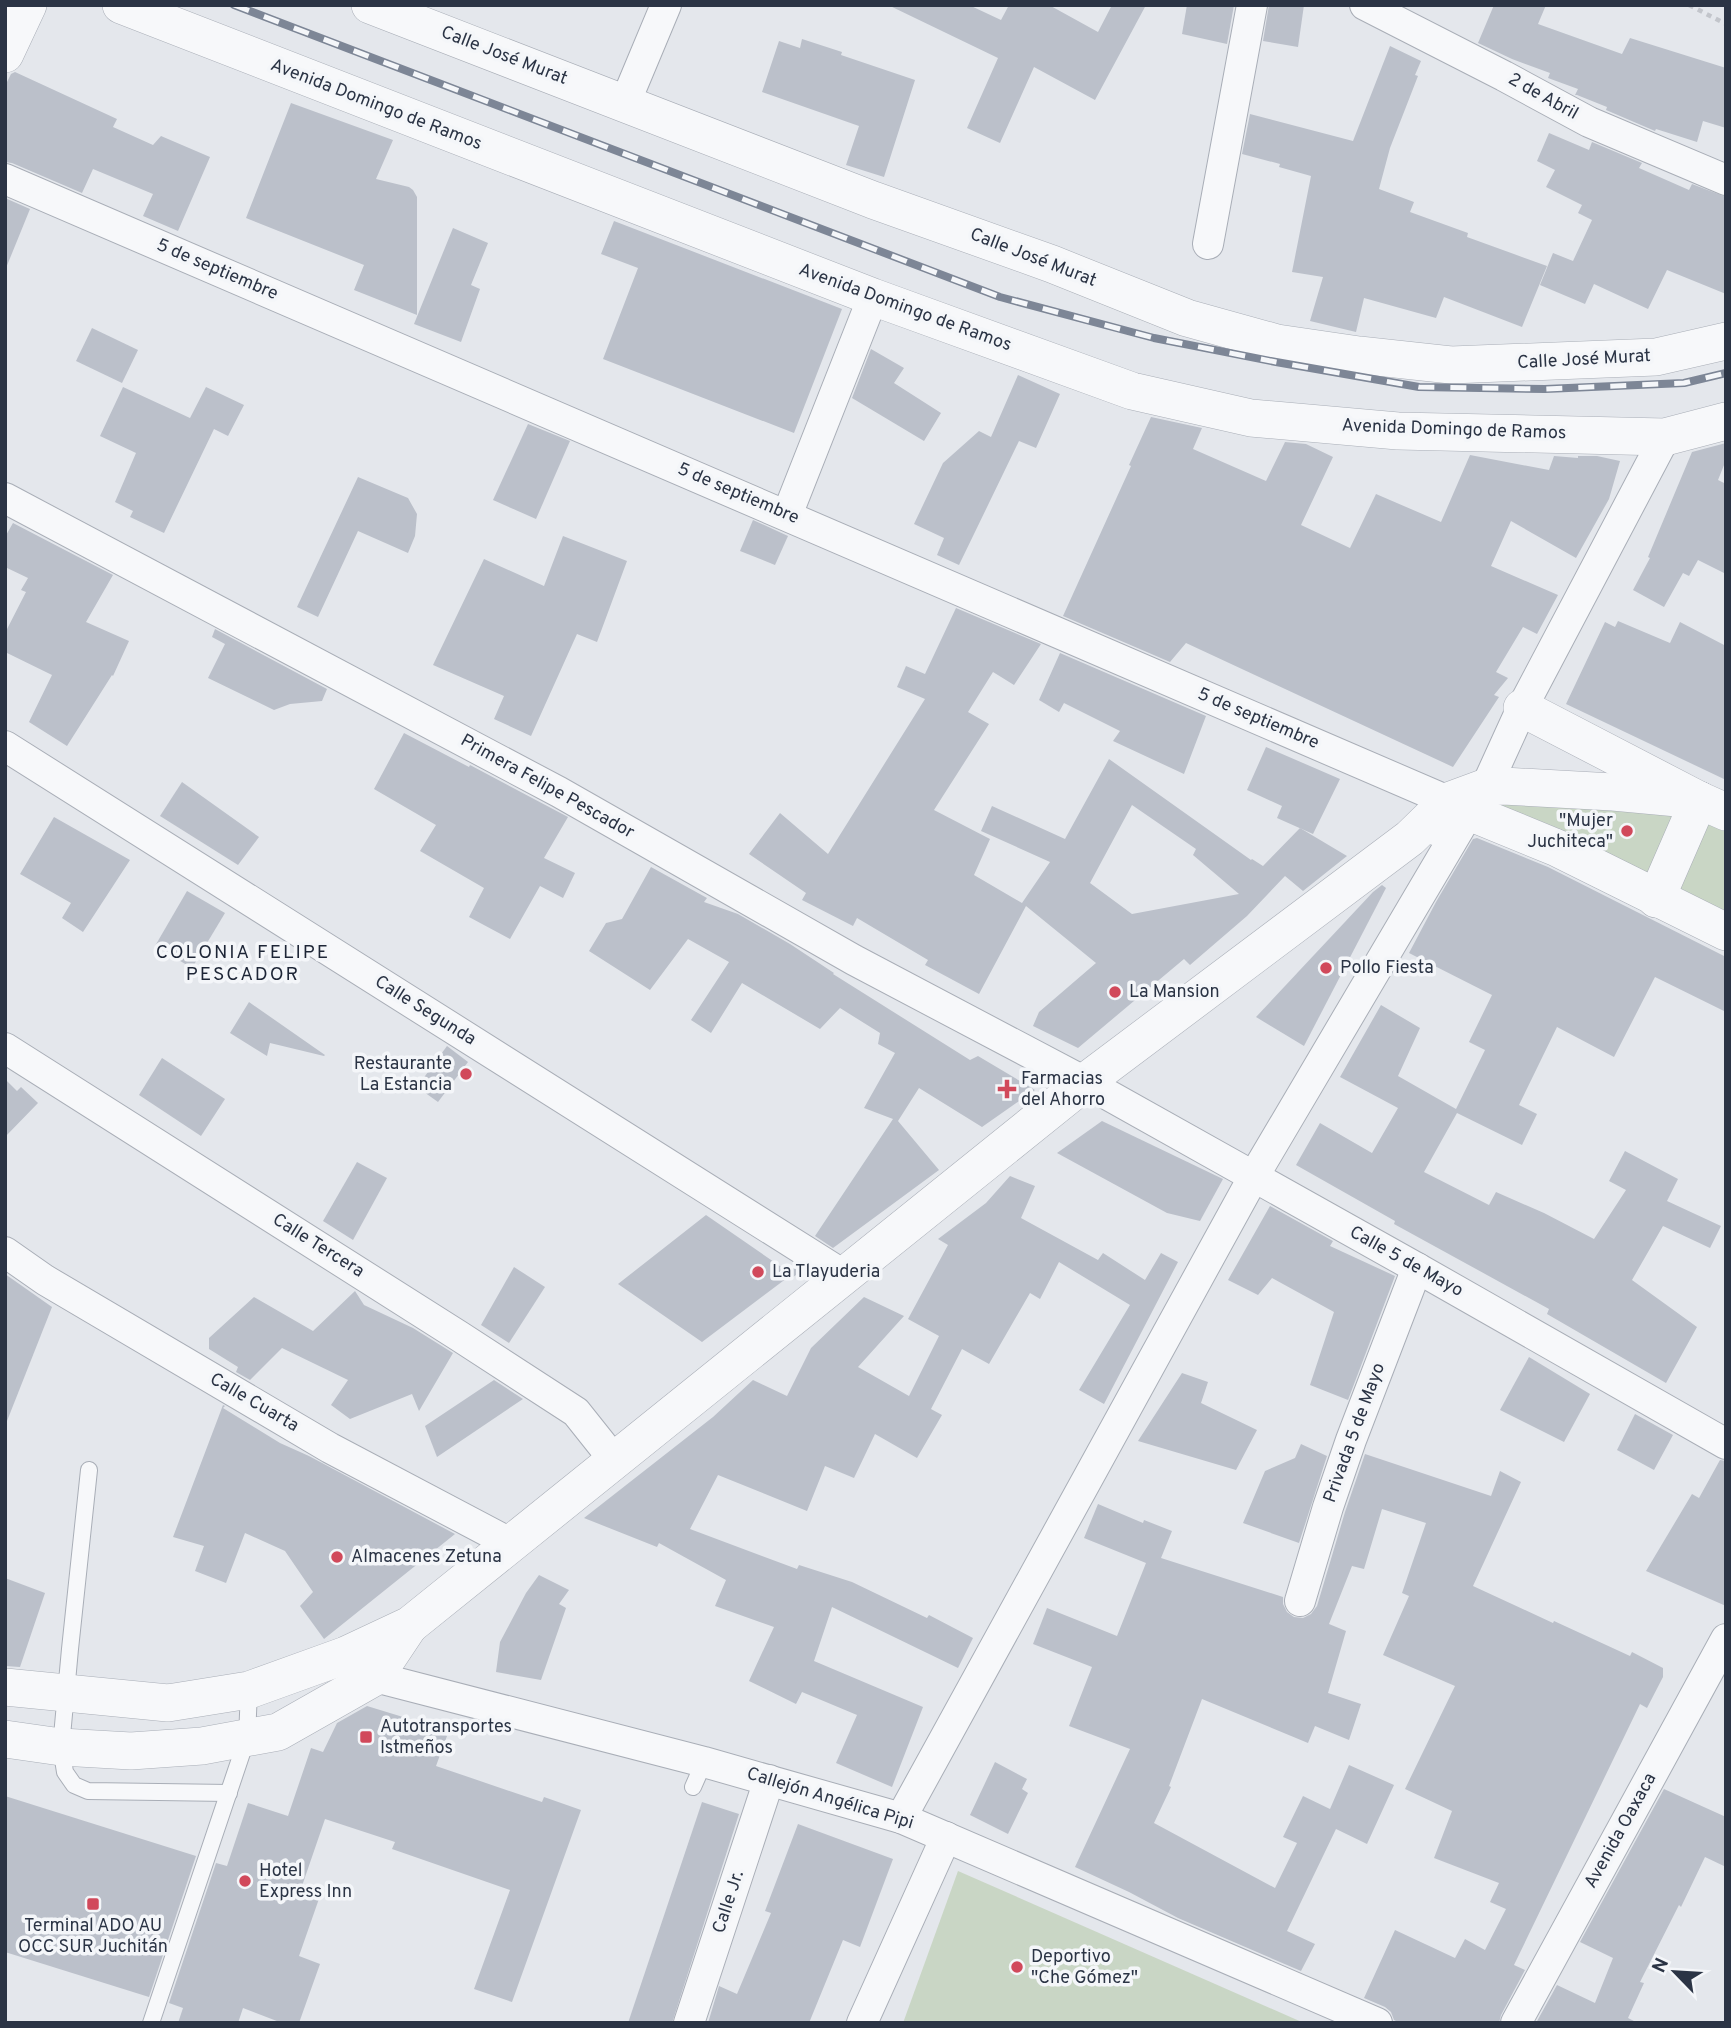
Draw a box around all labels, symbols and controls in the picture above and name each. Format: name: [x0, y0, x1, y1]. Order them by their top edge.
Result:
street label: Calle José Murat: [437, 21, 571, 91]
street label: Avenida Domingo de Ramos: [267, 54, 485, 156]
street label: 2 de Abril: [1504, 68, 1582, 126]
street label: Calle José Murat: [966, 223, 1100, 293]
street label: 5 de septiembre: [153, 234, 281, 306]
street label: Avenida Domingo de Ramos: [795, 259, 1015, 357]
street label: Calle José Murat: [1517, 345, 1651, 375]
street label: Avenida Domingo de Ramos: [1341, 415, 1567, 445]
street label: 5 de septiembre: [674, 458, 802, 530]
street label: 5 de septiembre: [1194, 683, 1322, 755]
street label: Primera Felipe Pescador: [456, 730, 638, 844]
place label: "Mujer Juchiteca": [1527, 810, 1613, 854]
marker: "Mujer Juchiteca": [1619, 823, 1635, 839]
district label: COLONIA FELIPE PESCADOR: [156, 941, 330, 987]
place label: Pollo Fiesta: [1340, 957, 1434, 980]
marker: Pollo Fiesta: [1318, 960, 1334, 976]
street label: Calle Segunda: [370, 971, 480, 1051]
place label: La Mansion: [1129, 981, 1220, 1004]
marker: La Mansion: [1107, 984, 1123, 1000]
place label: Restaurante La Estancia: [354, 1053, 452, 1097]
marker: Restaurante La Estancia: [458, 1066, 474, 1082]
place label: Farmacias del Ahorro: [1021, 1068, 1105, 1112]
marker: Farmacias del Ahorro: [999, 1081, 1015, 1097]
street label: Calle Tercera: [268, 1209, 368, 1283]
street label: Calle 5 de Mayo: [1345, 1221, 1467, 1303]
place label: La Tlayuderia: [772, 1261, 880, 1284]
marker: La Tlayuderia: [750, 1264, 766, 1280]
street label: Privada 5 de Mayo: [1319, 1360, 1391, 1506]
street label: Calle Cuarta: [205, 1368, 303, 1438]
place label: Almacenes Zetuna: [351, 1546, 502, 1569]
marker: Almacenes Zetuna: [329, 1549, 345, 1565]
place label: Autotransportes Istmeños: [380, 1716, 512, 1760]
marker: Autotransportes Istmeños: [358, 1729, 374, 1745]
street label: Callejón Angélica Pipi: [744, 1763, 916, 1835]
street label: Avenida Oaxaca: [1580, 1769, 1662, 1893]
place label: Hotel Express Inn: [259, 1860, 352, 1904]
street label: Calle Jr.: [708, 1868, 750, 1936]
marker: Hotel Express Inn: [237, 1873, 253, 1889]
marker: Terminal ADO AU OCC SUR Juchitán: [85, 1896, 101, 1912]
place label: Terminal ADO AU OCC SUR Juchitán: [18, 1915, 168, 1959]
north arrow: [1640, 1937, 1710, 2007]
place label: Deportivo "Che Gómez": [1031, 1946, 1138, 1990]
text: N: [1648, 1954, 1675, 1977]
marker: Deportivo "Che Gómez": [1009, 1959, 1025, 1975]

